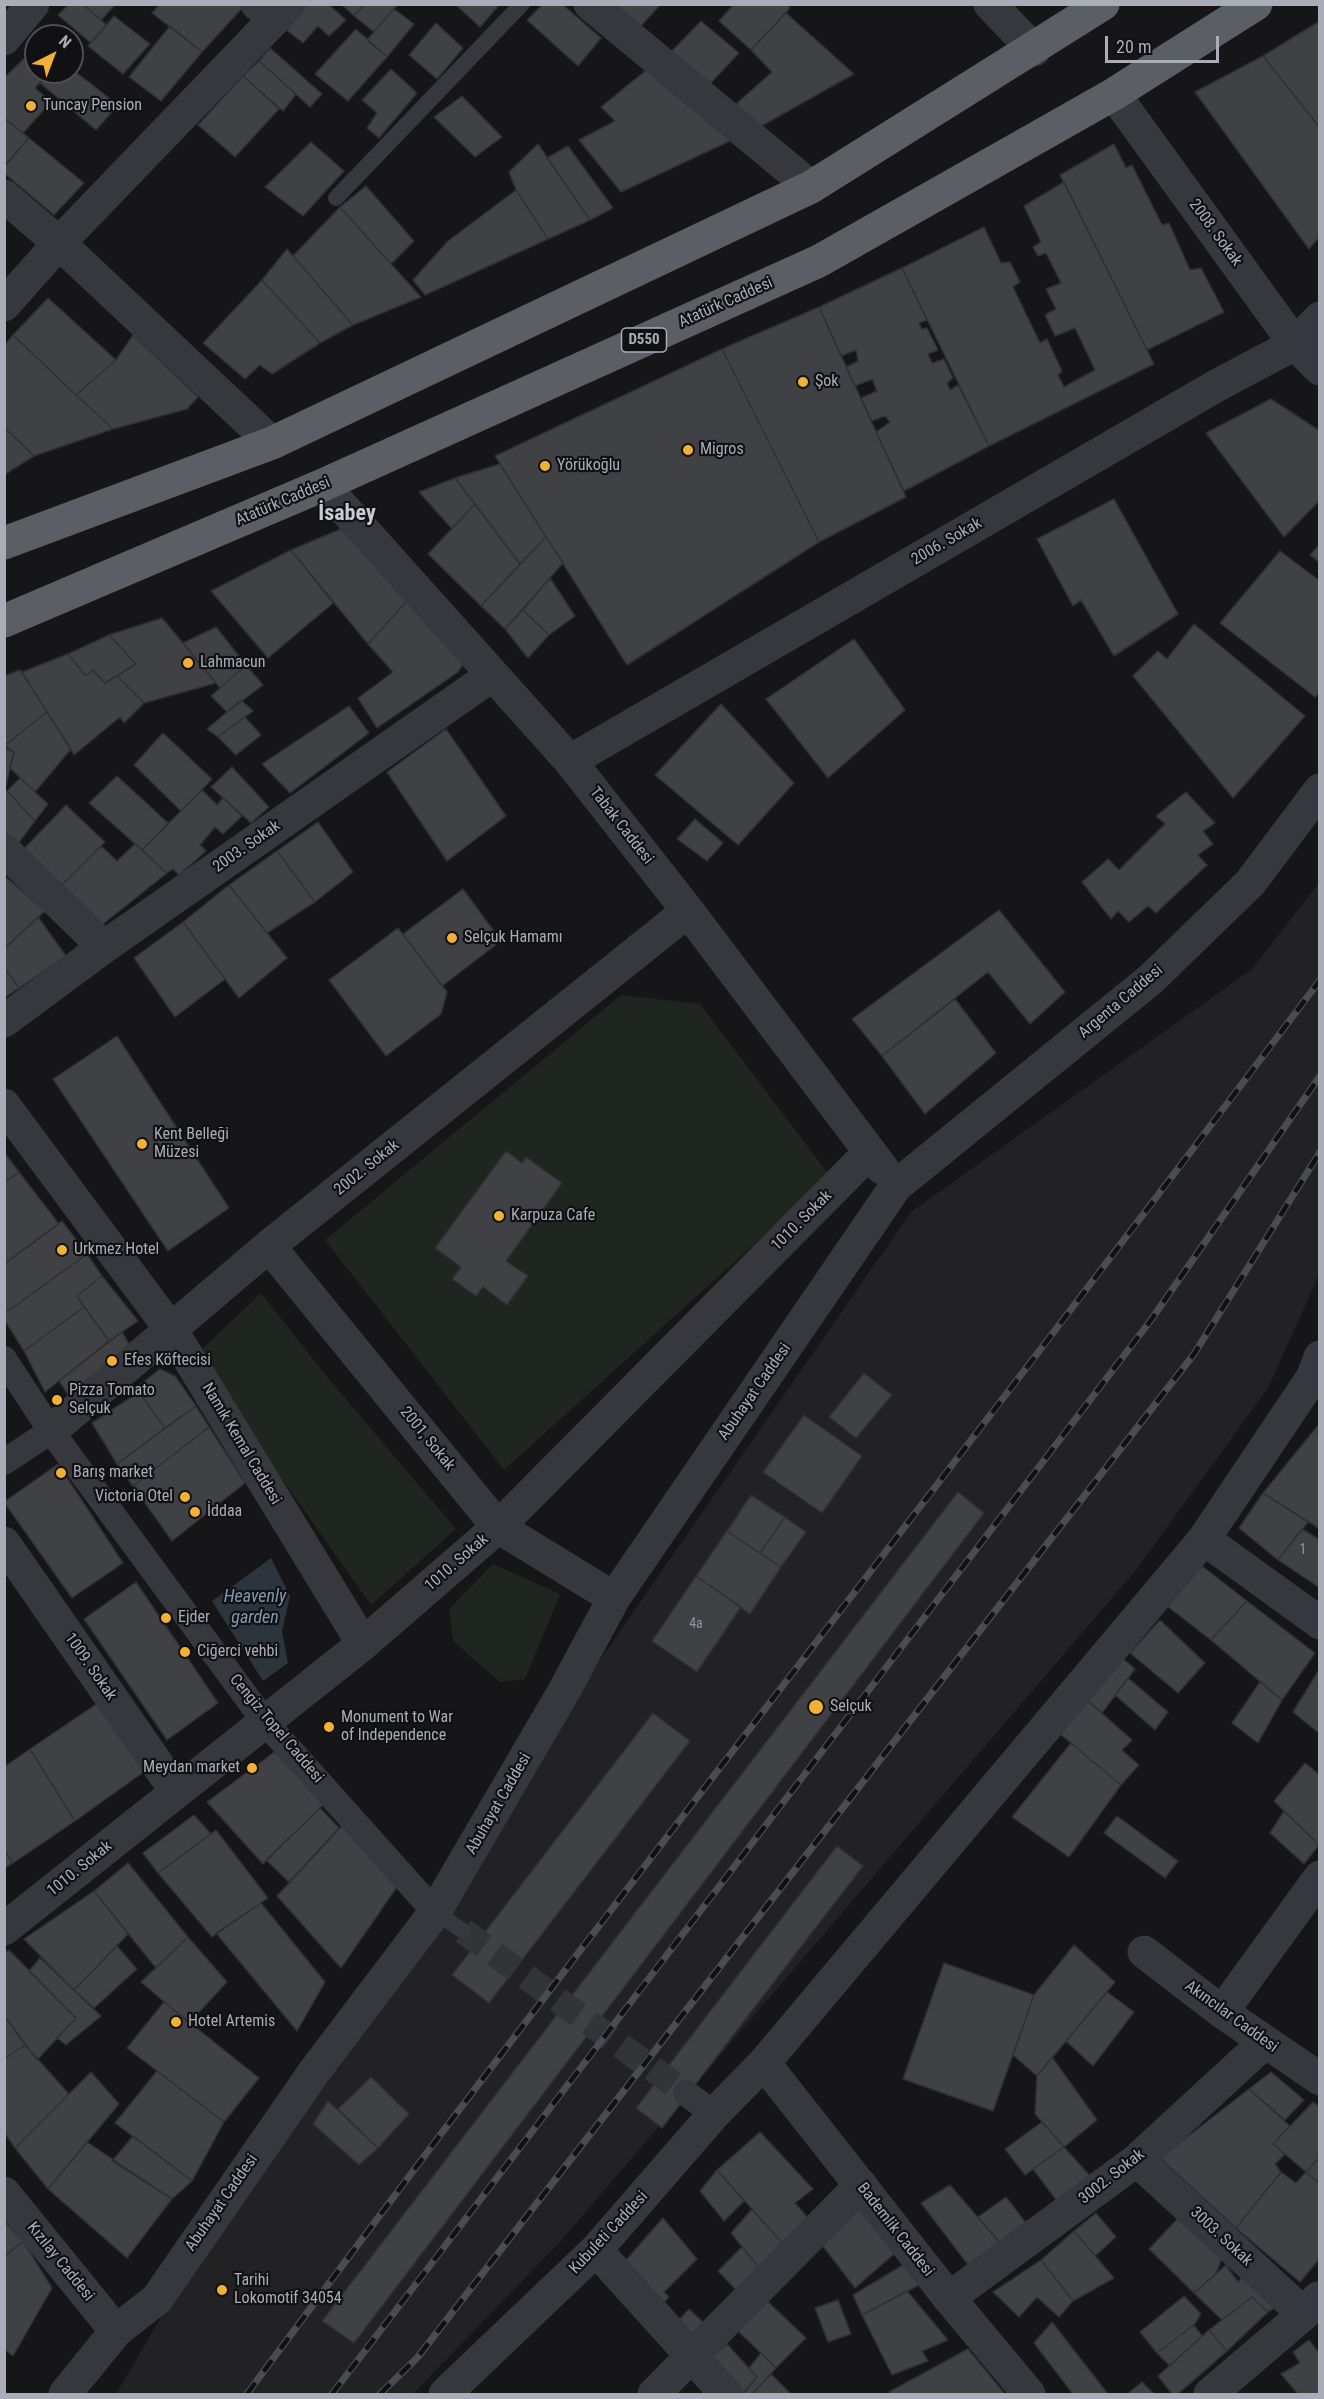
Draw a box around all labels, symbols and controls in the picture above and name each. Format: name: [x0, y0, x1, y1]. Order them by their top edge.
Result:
north arrow: [24, 24, 84, 84]
scale bar: [1108, 24, 1222, 62]
text: N: [55, 31, 75, 52]
text: 20 m: [1116, 36, 1151, 57]
place label: Tuncay Pension: [43, 96, 142, 116]
marker: Tuncay Pension: [24, 99, 38, 113]
street label: 2008. Sokak: [1184, 196, 1246, 270]
street label: Atatürk Caddesi: [676, 274, 776, 332]
road number: D550: [622, 328, 666, 352]
place label: Şok: [815, 372, 839, 392]
marker: Şok: [796, 375, 810, 389]
place label: Migros: [700, 440, 744, 460]
marker: Migros: [681, 443, 695, 457]
place label: Yörükoğlu: [557, 456, 620, 476]
marker: Yörükoğlu: [538, 459, 552, 473]
street label: Atatürk Caddesi: [233, 473, 333, 531]
district label: İsabey: [318, 501, 376, 527]
street label: 2006. Sokak: [908, 514, 986, 570]
place label: Lahmacun: [200, 653, 266, 673]
marker: Lahmacun: [181, 656, 195, 670]
street label: Tabak Caddesi: [585, 784, 657, 868]
street label: 2003. Sokak: [210, 817, 284, 877]
place label: Selçuk Hamamı: [464, 928, 563, 948]
marker: Selçuk Hamamı: [445, 931, 459, 945]
street label: Argenta Caddesi: [1075, 961, 1167, 1043]
place label: Kent Belleği Müzesi: [154, 1125, 229, 1163]
street label: 2002. Sokak: [331, 1136, 403, 1200]
marker: Kent Belleği Müzesi: [135, 1137, 149, 1151]
street label: 1010. Sokak: [768, 1187, 836, 1255]
place label: Karpuza Cafe: [511, 1206, 595, 1226]
marker: Karpuza Cafe: [492, 1209, 506, 1223]
place label: Urkmez Hotel: [74, 1240, 159, 1260]
marker: Urkmez Hotel: [55, 1243, 69, 1257]
street label: Abuhayat Caddesi: [714, 1340, 796, 1444]
place label: Efes Köftecisi: [124, 1351, 211, 1371]
marker: Efes Köftecisi: [105, 1354, 119, 1368]
street label: Namık Kemal Caddesi: [197, 1380, 285, 1508]
place label: Pizza Tomato Selçuk: [69, 1381, 155, 1419]
marker: Pizza Tomato Selçuk: [50, 1393, 64, 1407]
street label: 2001, Sokak: [395, 1403, 459, 1475]
place label: Barış market: [73, 1463, 153, 1483]
marker: Barış market: [54, 1466, 68, 1480]
place label: Victoria Otel: [95, 1487, 173, 1507]
marker: Victoria Otel: [178, 1490, 192, 1504]
place label: İddaa: [207, 1502, 242, 1522]
marker: İddaa: [188, 1505, 202, 1519]
street label: 1010. Sokak: [421, 1530, 493, 1596]
house number: 1: [1300, 1542, 1306, 1558]
water label: Heavenly garden: [224, 1586, 286, 1628]
place label: Ejder: [178, 1608, 210, 1628]
marker: Ejder: [159, 1611, 173, 1625]
house number: 4a: [689, 1616, 703, 1632]
street label: 1009. Sokak: [60, 1630, 120, 1704]
place label: Ciğerci vehbi: [197, 1642, 278, 1662]
marker: Ciğerci vehbi: [178, 1645, 192, 1659]
street label: Cengiz Topel Caddesi: [225, 1671, 327, 1787]
place label: Selçuk: [830, 1697, 872, 1717]
marker: Selçuk: [807, 1698, 825, 1716]
place label: Monument to War of Independence: [341, 1708, 453, 1746]
marker: Monument to War of Independence: [322, 1720, 336, 1734]
street label: Abuhayat Caddesi: [462, 1750, 536, 1858]
place label: Meydan market: [143, 1758, 240, 1778]
marker: Meydan market: [245, 1761, 259, 1775]
street label: 1010. Sokak: [44, 1837, 116, 1901]
street label: Akıncılar Caddesi: [1181, 1977, 1281, 2057]
place label: Hotel Artemis: [188, 2012, 275, 2032]
marker: Hotel Artemis: [169, 2015, 183, 2029]
street label: 3002. Sokak: [1075, 2145, 1149, 2209]
street label: Abuhayat Caddesi: [181, 2151, 263, 2255]
street label: Bademlik Caddesi: [853, 2179, 937, 2281]
street label: Kubuleti Caddesi: [566, 2188, 652, 2278]
street label: 3003. Sokak: [1186, 2203, 1256, 2271]
street label: Kızılay Caddesi: [22, 2219, 98, 2305]
place label: Tarihi Lokomotif 34054: [234, 2271, 342, 2309]
marker: Tarihi Lokomotif 34054: [215, 2283, 229, 2297]

